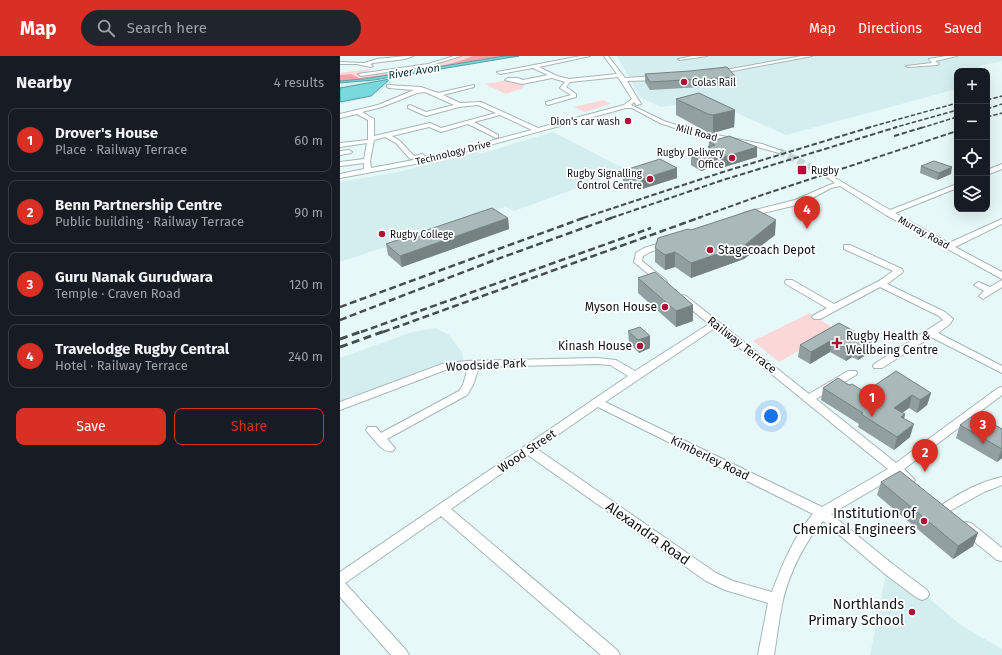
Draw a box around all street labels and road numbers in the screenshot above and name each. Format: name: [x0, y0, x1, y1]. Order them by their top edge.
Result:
street label: Mill Road: [675, 122, 719, 144]
street label: Technology Drive: [414, 138, 492, 168]
street label: Murray Road: [896, 214, 951, 252]
street label: Railway Terrace: [705, 314, 779, 376]
street label: Woodside Park: [445, 356, 527, 374]
street label: Wood Street: [495, 426, 559, 475]
street label: Kimberley Road: [668, 433, 752, 483]
street label: Alexandra Road: [602, 498, 693, 569]

